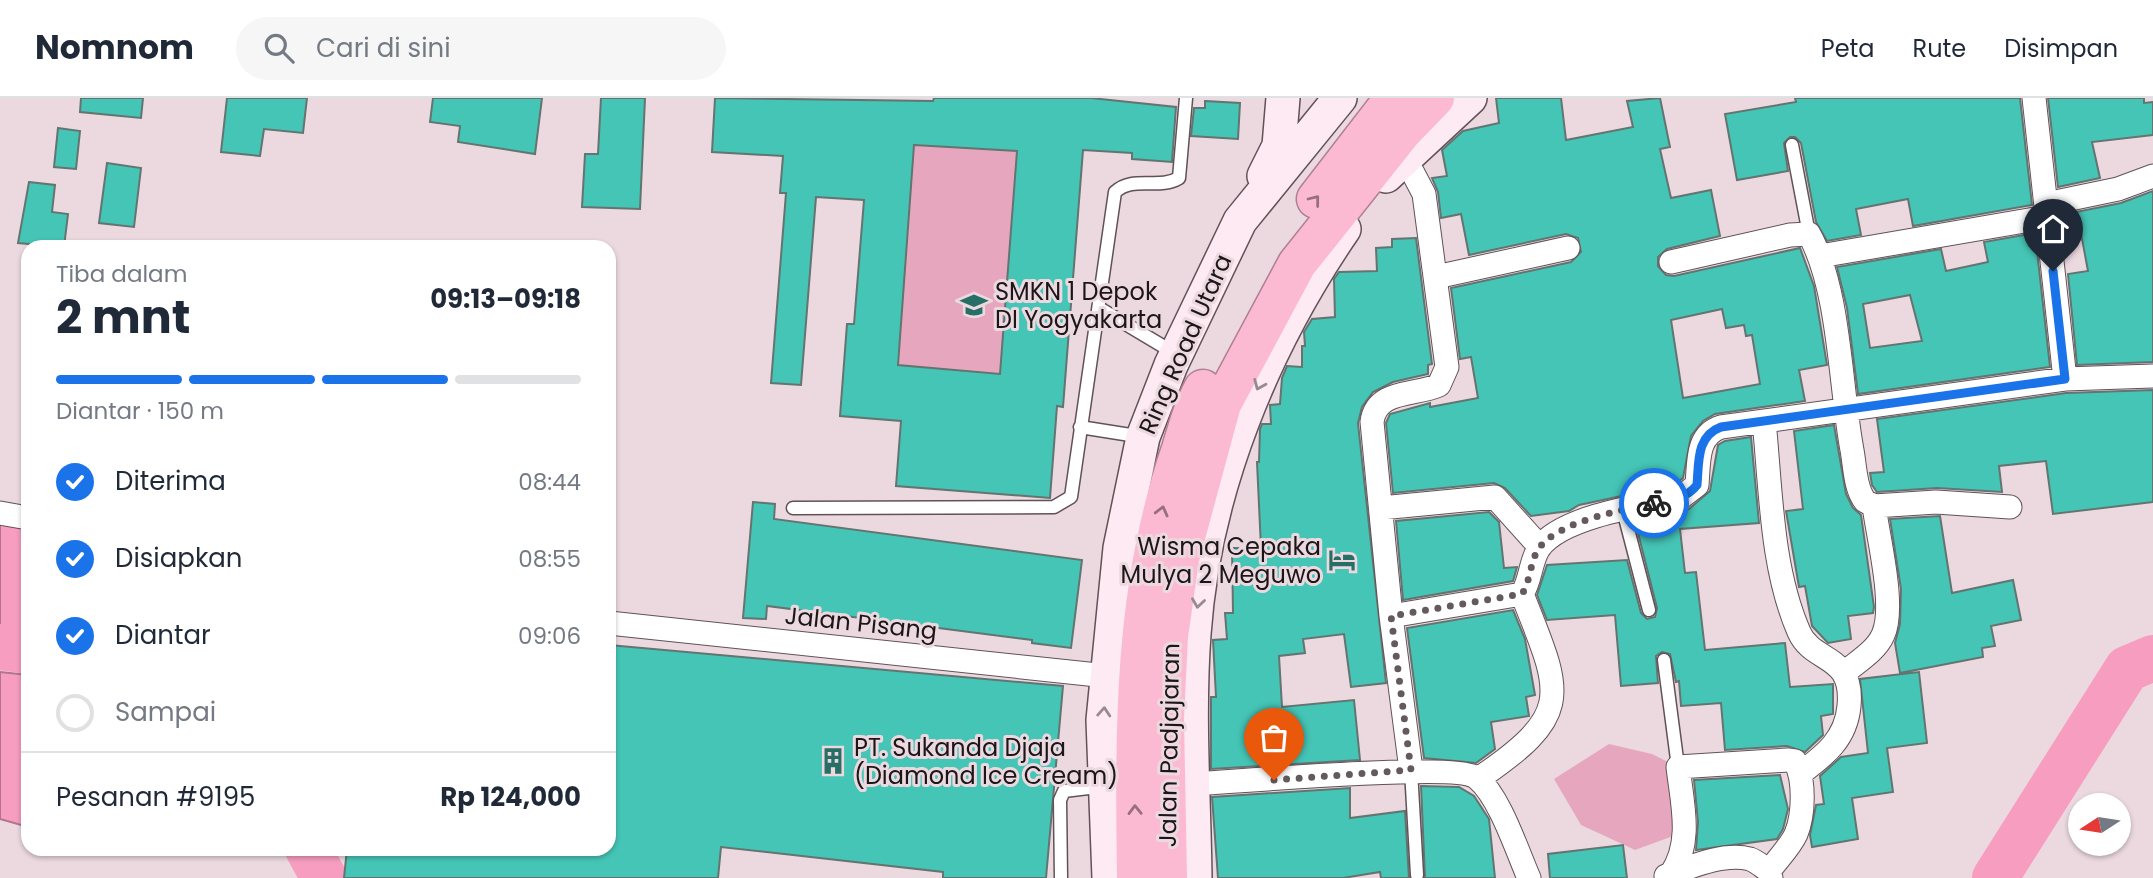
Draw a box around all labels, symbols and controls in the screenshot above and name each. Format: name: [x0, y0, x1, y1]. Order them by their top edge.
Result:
search box: [236, 17, 726, 80]
text: Nomnom: [35, 24, 194, 71]
icon: search: [260, 29, 298, 67]
text: Cari di sini: [316, 30, 451, 66]
text: Peta: [1821, 32, 1875, 65]
text: Rute: [1913, 32, 1966, 65]
text: Disimpan: [2004, 32, 2118, 65]
one-way arrow: [1307, 195, 1320, 207]
pin: [2023, 199, 2083, 271]
icon: home: [2034, 210, 2072, 248]
street label: Ring Road Utara: [1131, 249, 1239, 439]
text: Tiba dalam: [56, 258, 187, 290]
place label: SMKN 1 Depok DI Yogyakarta: [995, 275, 1162, 336]
text: 09:13–09:18: [430, 281, 581, 317]
text: 2 mnt: [56, 285, 190, 349]
school or university icon: SMKN 1 Depok DI Yogyakarta: [959, 290, 989, 320]
one-way arrow: [1253, 378, 1267, 390]
text: Diantar · 150 m: [56, 395, 224, 427]
icon: check: [56, 463, 94, 501]
text: Diterima: [115, 463, 226, 499]
text: 08:44: [518, 466, 581, 498]
courier: [1619, 468, 1689, 538]
icon: bike: [1635, 484, 1673, 522]
one-way arrow: [1154, 505, 1168, 517]
place label: Wisma Cepaka Mulya 2 Meguwo: [1121, 530, 1321, 591]
icon: check: [56, 540, 94, 578]
text: Disiapkan: [115, 540, 243, 576]
text: 08:55: [518, 543, 581, 575]
hotel icon: Wisma Cepaka Mulya 2 Meguwo: [1327, 545, 1357, 575]
one-way arrow: [1191, 598, 1206, 609]
street label: Jalan Pisang: [783, 599, 939, 647]
icon: check: [56, 617, 94, 655]
text: Diantar: [115, 617, 211, 653]
text: 09:06: [518, 620, 581, 652]
street label: Jalan Padjajaran: [1151, 643, 1187, 847]
text: Sampai: [115, 694, 216, 730]
one-way arrow: [1096, 706, 1111, 717]
pin: [1244, 708, 1304, 780]
icon: bag: [1255, 719, 1293, 757]
place label: PT. Sukanda Djaja (Diamond Ice Cream): [854, 731, 1118, 792]
building icon: PT. Sukanda Djaja (Diamond Ice Cream): [818, 746, 848, 776]
text: Pesanan #9195: [56, 779, 255, 815]
text: Rp 124,000: [440, 779, 581, 815]
north arrow: [2068, 793, 2132, 856]
map controls: [2068, 793, 2131, 856]
one-way arrow: [1127, 804, 1143, 815]

